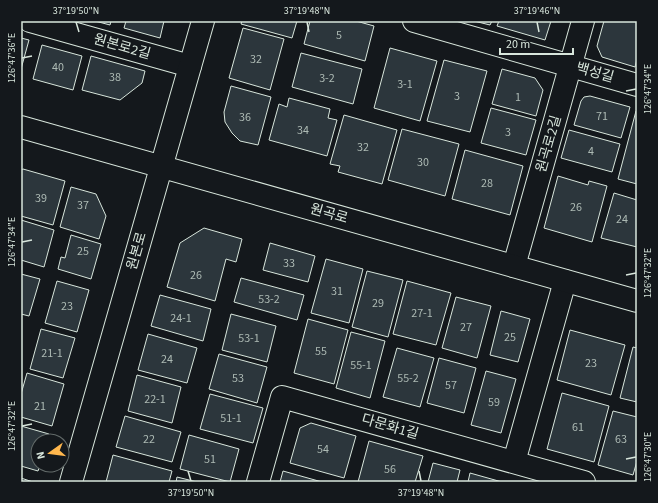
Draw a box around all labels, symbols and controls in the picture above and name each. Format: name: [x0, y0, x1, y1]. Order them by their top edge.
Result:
text: 37°19'50"N: [53, 4, 99, 18]
text: 37°19'48"N: [284, 4, 330, 18]
text: 37°19'46"N: [514, 4, 560, 18]
house number: 5: [336, 27, 342, 44]
street label: 원본로2길: [91, 29, 153, 65]
scale bar: [500, 30, 573, 56]
text: 126°47'36"E: [5, 33, 19, 83]
text: 20 m: [506, 36, 530, 53]
house number: 32: [250, 51, 262, 68]
street label: 백성길: [574, 58, 616, 88]
house number: 40: [52, 59, 64, 76]
text: 126°47'34"E: [641, 64, 655, 114]
house number: 38: [109, 69, 121, 86]
house number: 3-2: [319, 70, 335, 87]
house number: 3-1: [397, 76, 413, 93]
house number: 3: [454, 88, 460, 105]
house number: 1: [515, 89, 521, 106]
house number: 71: [596, 108, 608, 125]
house number: 36: [239, 109, 251, 126]
street label: 원곡로2길: [531, 113, 567, 175]
house number: 34: [297, 122, 309, 139]
house number: 3: [505, 124, 511, 141]
house number: 32: [357, 139, 369, 156]
house number: 4: [588, 143, 594, 160]
house number: 30: [417, 154, 429, 171]
house number: 28: [481, 175, 493, 192]
house number: 39: [35, 190, 47, 207]
house number: 37: [77, 197, 89, 214]
street label: 원곡로: [308, 199, 350, 229]
house number: 26: [570, 199, 582, 216]
house number: 24: [616, 211, 628, 228]
text: 126°47'34"E: [5, 217, 19, 267]
street label: 원본로: [122, 230, 152, 272]
house number: 25: [77, 243, 89, 260]
text: 126°47'32"E: [641, 248, 655, 298]
house number: 33: [283, 255, 295, 272]
house number: 26: [190, 267, 202, 284]
house number: 31: [331, 283, 343, 300]
house number: 53-2: [258, 291, 280, 308]
house number: 29: [372, 295, 384, 312]
house number: 23: [61, 298, 73, 315]
house number: 27-1: [411, 305, 433, 322]
house number: 24-1: [170, 310, 192, 327]
house number: 27: [460, 319, 472, 336]
house number: 25: [504, 329, 516, 346]
house number: 53-1: [238, 330, 260, 347]
house number: 55: [315, 343, 327, 360]
house number: 21-1: [41, 345, 63, 362]
house number: 24: [161, 351, 173, 368]
house number: 23: [585, 355, 597, 372]
house number: 55-1: [350, 357, 372, 374]
house number: 53: [232, 370, 244, 387]
house number: 55-2: [397, 370, 419, 387]
house number: 57: [445, 377, 457, 394]
house number: 22-1: [144, 391, 166, 408]
house number: 59: [488, 394, 500, 411]
house number: 21: [34, 398, 46, 415]
text: 126°47'32"E: [5, 401, 19, 451]
street label: 다문화1길: [359, 409, 421, 445]
house number: 51-1: [220, 410, 242, 427]
house number: 61: [572, 419, 584, 436]
house number: 22: [143, 431, 155, 448]
house number: 63: [615, 431, 627, 448]
text: 126°47'30"E: [641, 432, 655, 482]
north arrow: [30, 433, 70, 473]
house number: 54: [317, 441, 329, 458]
text: N: [33, 450, 49, 461]
house number: 51: [204, 451, 216, 468]
house number: 56: [384, 461, 396, 478]
text: 37°19'50"N: [168, 486, 214, 500]
text: 37°19'48"N: [398, 486, 444, 500]

